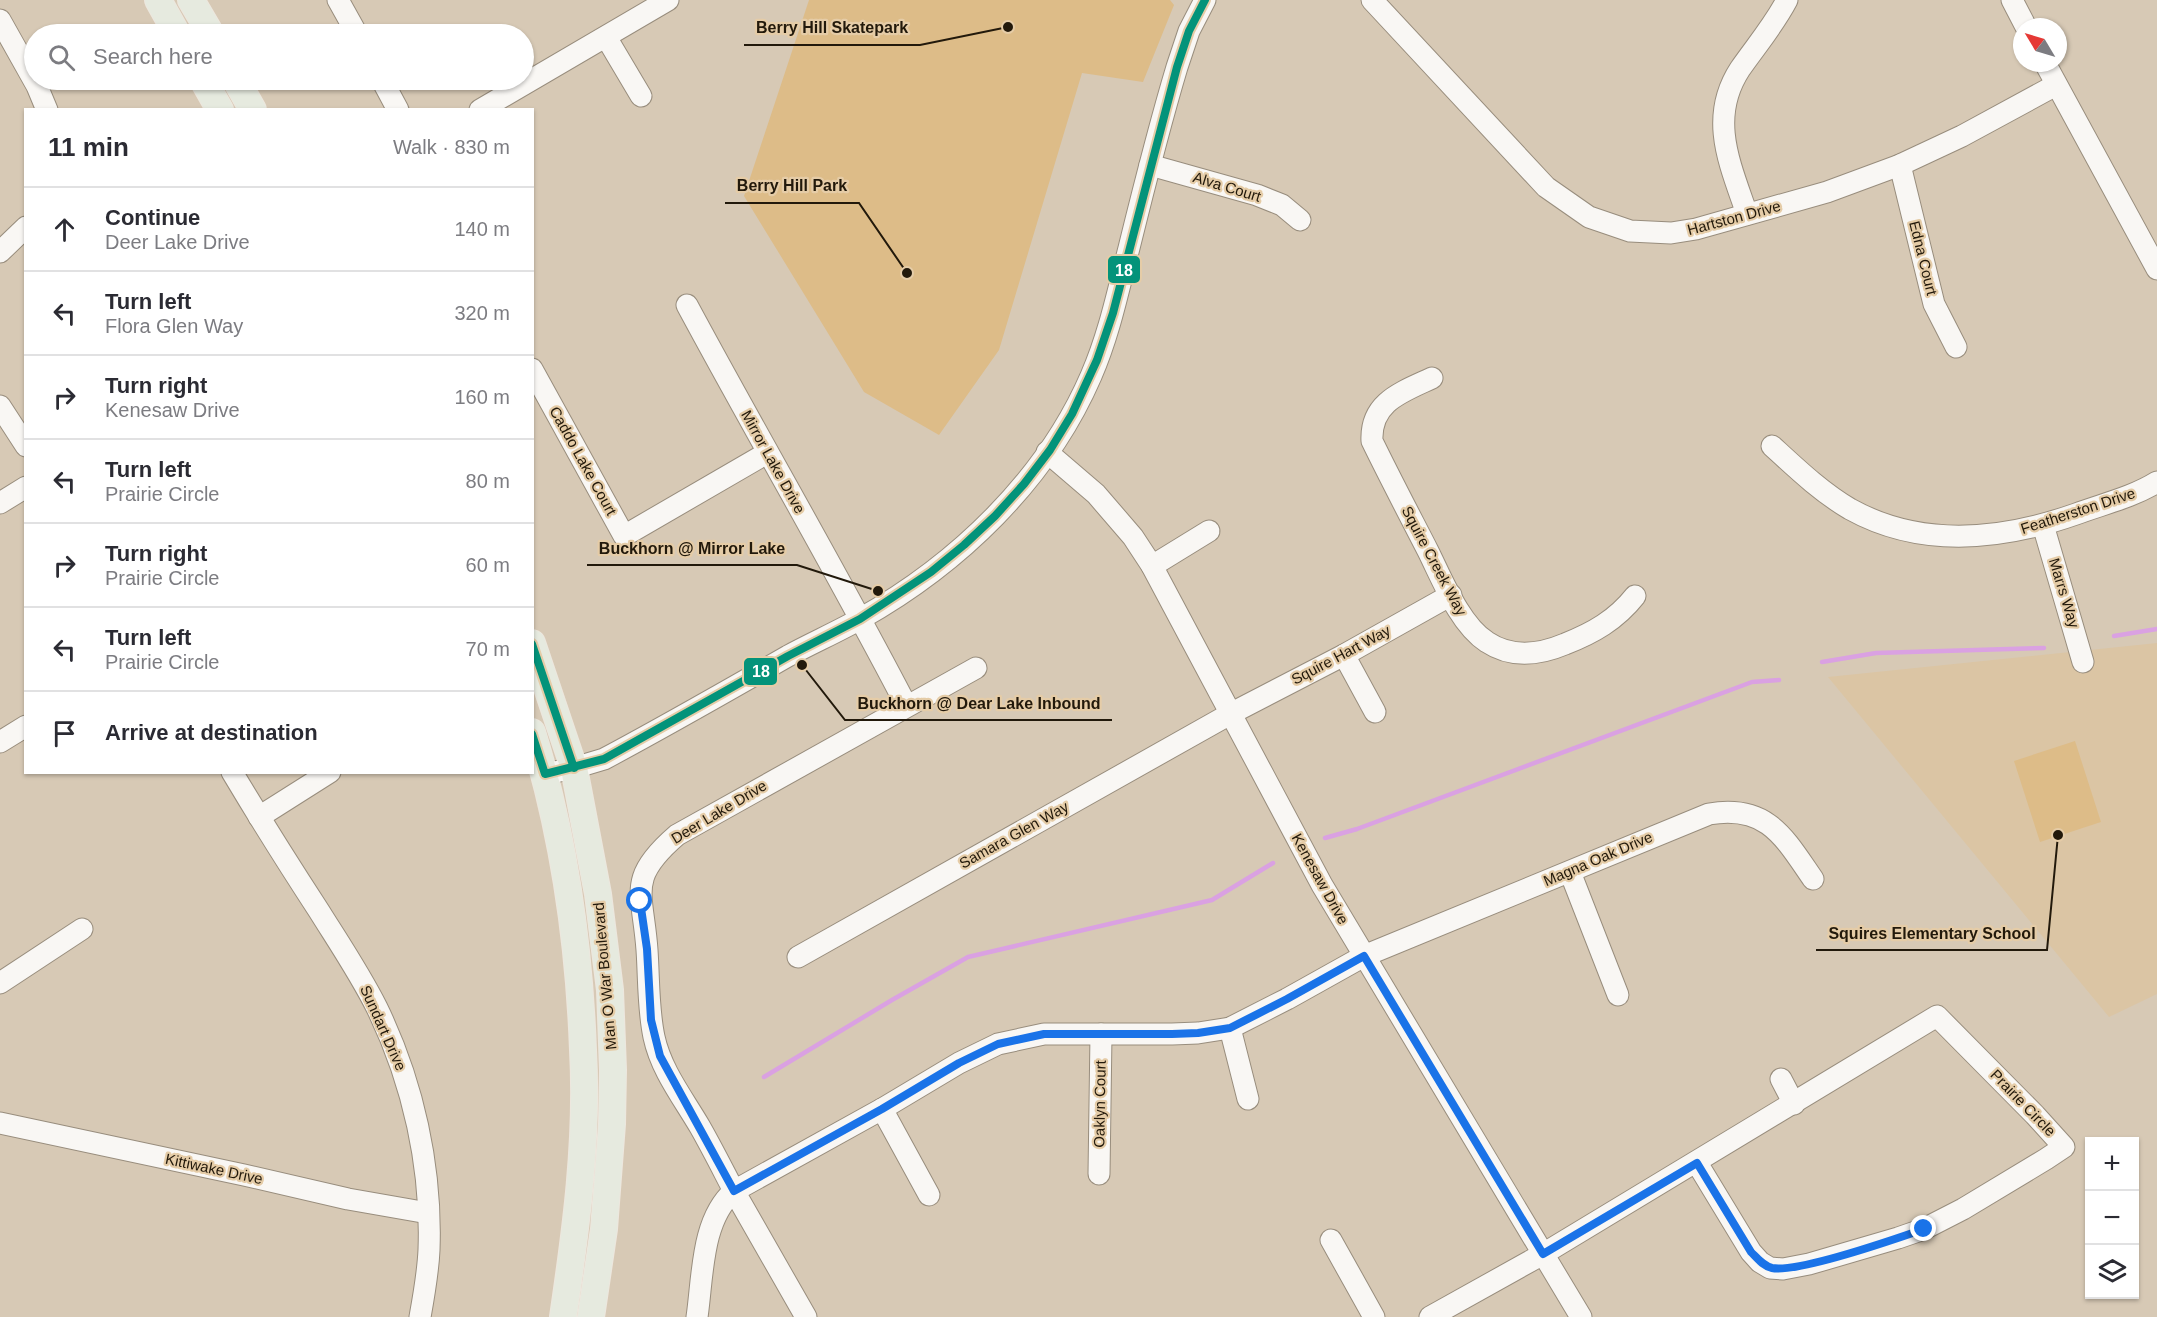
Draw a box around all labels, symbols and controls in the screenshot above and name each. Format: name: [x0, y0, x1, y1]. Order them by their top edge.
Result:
callout: Berry Hill Skatepark: [744, 11, 920, 45]
north arrow: [2013, 18, 2067, 72]
text: Berry Hill Skatepark: [756, 19, 908, 36]
search box: [24, 24, 534, 90]
icon: search: [45, 41, 78, 74]
text: Search here: [93, 44, 213, 69]
text: 11 min: [48, 132, 129, 162]
text: Walk · 830 m: [393, 136, 510, 158]
street label: Alva Court: [1191, 168, 1264, 205]
callout: Berry Hill Park: [725, 169, 859, 203]
text: Berry Hill Park: [737, 177, 847, 194]
street label: Hartston Drive: [1685, 197, 1782, 238]
text: Continue: [105, 205, 200, 230]
icon: ahead: [48, 213, 81, 246]
text: 140 m: [454, 218, 510, 240]
street label: Edna Court: [1906, 219, 1941, 298]
text: Deer Lake Drive: [105, 231, 250, 253]
line badge: 18: [1107, 255, 1141, 284]
text: 18: [1115, 262, 1133, 279]
text: Turn left: [105, 289, 191, 314]
icon: left: [48, 297, 81, 330]
text: 320 m: [454, 302, 510, 324]
text: Flora Glen Way: [105, 315, 243, 337]
text: Turn right: [105, 373, 207, 398]
icon: right: [48, 381, 81, 414]
text: 160 m: [454, 386, 510, 408]
text: Kenesaw Drive: [105, 399, 240, 421]
street label: Caddo Lake Court: [546, 403, 621, 519]
street label: Mirror Lake Drive: [738, 407, 809, 516]
text: Turn left: [105, 457, 191, 482]
icon: left: [48, 465, 81, 498]
text: 80 m: [466, 470, 510, 492]
text: Prairie Circle: [105, 483, 219, 505]
street label: Featherston Drive: [2019, 484, 2137, 537]
street label: Squire Creek Way: [1398, 503, 1471, 619]
callout: Buckhorn @ Mirror Lake: [587, 531, 797, 565]
text: Buckhorn @ Mirror Lake: [599, 540, 785, 557]
text: Turn right: [105, 541, 207, 566]
icon: right: [48, 549, 81, 582]
text: 60 m: [466, 554, 510, 576]
street label: Marrs Way: [2046, 556, 2083, 630]
text: Prairie Circle: [105, 567, 219, 589]
street label: Squire Hart Way: [1288, 621, 1394, 688]
text: Turn left: [105, 625, 191, 650]
icon: left: [48, 633, 81, 666]
text: 70 m: [466, 638, 510, 660]
text: Prairie Circle: [105, 651, 219, 673]
line badge: 18: [743, 657, 778, 686]
text: 18: [752, 663, 770, 680]
callout: Buckhorn @ Dear Lake Inbound: [845, 686, 1112, 720]
text: Buckhorn @ Dear Lake Inbound: [857, 695, 1101, 712]
icon: arrive: [48, 717, 81, 750]
text: Arrive at destination: [105, 720, 318, 745]
street label: Deer Lake Drive: [668, 776, 770, 847]
street label: Samara Glen Way: [956, 797, 1072, 872]
street label: Magna Oak Drive: [1541, 828, 1655, 889]
street label: Kenesaw Drive: [1289, 831, 1352, 927]
route start: [626, 887, 652, 913]
street label: Man O War Boulevard: [590, 902, 619, 1050]
callout: Squires Elementary School: [1816, 916, 2047, 950]
text: Squires Elementary School: [1828, 925, 2036, 942]
street label: Sundart Drive: [357, 982, 410, 1073]
street label: Oaklyn Court: [1090, 1059, 1109, 1148]
street label: Prairie Circle: [1987, 1066, 2059, 1139]
map controls: [2085, 1137, 2139, 1299]
button: +: [2085, 1137, 2139, 1191]
street label: Kittiwake Drive: [164, 1150, 264, 1187]
button: −: [2085, 1191, 2139, 1245]
route end: [1910, 1215, 1936, 1241]
button: layers: [2085, 1245, 2139, 1299]

